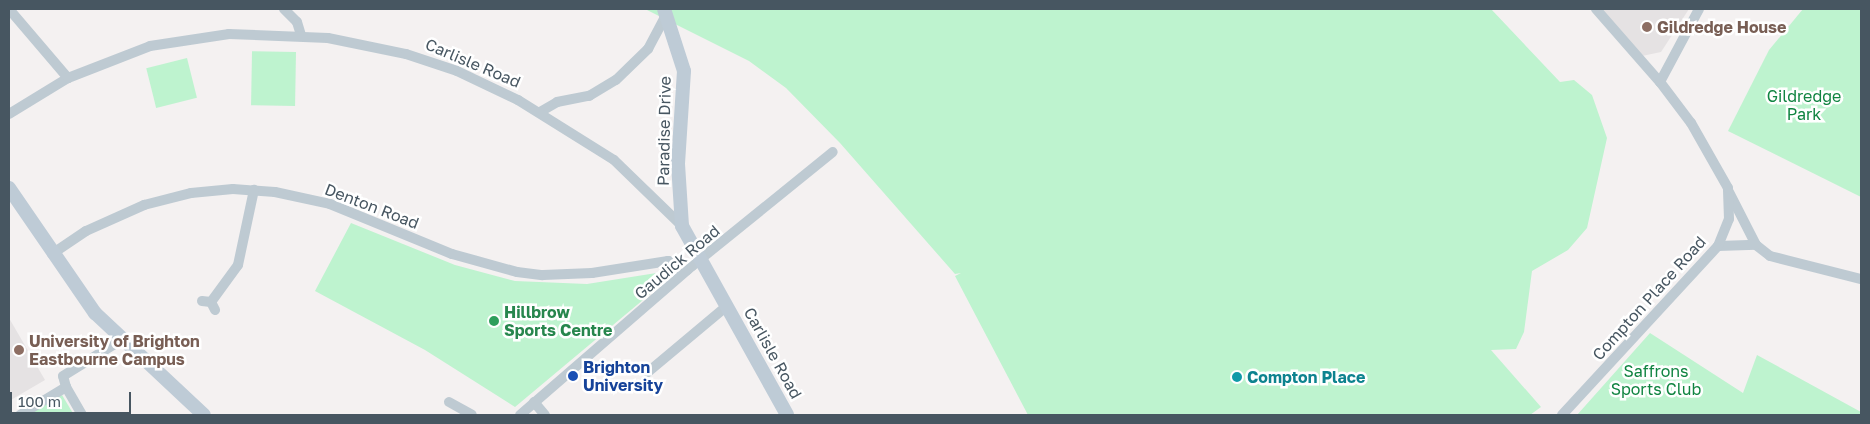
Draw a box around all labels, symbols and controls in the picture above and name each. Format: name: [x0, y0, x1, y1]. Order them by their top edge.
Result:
place label: Gildredge House: [1657, 17, 1787, 37]
marker: Gildredge House: [1641, 21, 1653, 33]
street label: Carlisle Road: [423, 34, 523, 92]
street label: Paradise Drive: [653, 76, 675, 186]
park label: Gildredge Park: [1767, 86, 1841, 124]
street label: Denton Road: [322, 179, 422, 233]
street label: Gaudick Road: [631, 221, 723, 303]
street label: Compton Place Road: [1588, 232, 1710, 364]
place label: Hillbrow Sports Centre: [504, 302, 612, 340]
street label: Carlisle Road: [740, 304, 806, 402]
marker: Hillbrow Sports Centre: [488, 315, 500, 327]
place label: University of Brighton Eastbourne Campus: [29, 331, 200, 369]
marker: University of Brighton Eastbourne Campus: [13, 344, 25, 356]
place label: Brighton University: [583, 357, 663, 395]
park label: Saffrons Sports Club: [1611, 361, 1701, 399]
place label: Compton Place: [1247, 367, 1365, 387]
marker: Brighton University: [567, 370, 579, 382]
marker: Compton Place: [1231, 371, 1243, 383]
scale bar: [12, 382, 134, 414]
text: 100 m: [18, 392, 61, 410]

